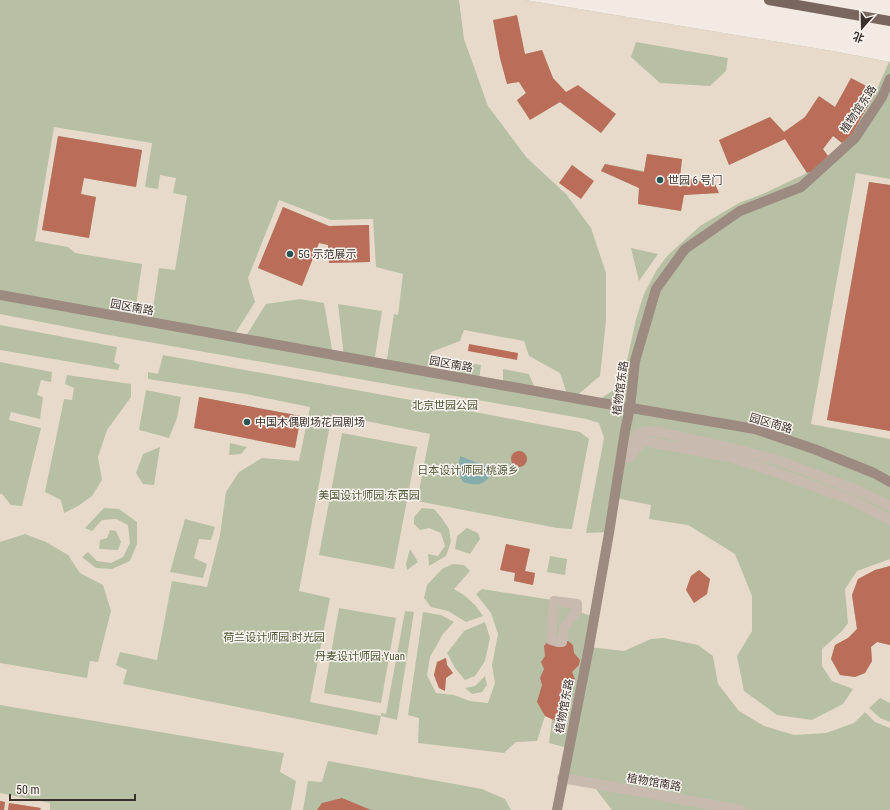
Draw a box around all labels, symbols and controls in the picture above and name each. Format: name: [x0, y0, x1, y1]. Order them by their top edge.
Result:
north arrow: [842, 8, 882, 48]
text: 北: [851, 29, 866, 45]
street label: 植物馆东路: [838, 83, 879, 136]
place label: 世园 6 号门: [668, 174, 722, 187]
marker: 世园 6 号门: [655, 175, 665, 185]
place label: 5G 示范展示: [298, 248, 356, 261]
marker: 5G 示范展示: [285, 249, 295, 259]
street label: 园区南路: [109, 297, 155, 318]
street label: 园区南路: [428, 354, 474, 375]
street label: 植物馆东路: [610, 360, 631, 416]
park label: 北京世园公园: [412, 399, 478, 412]
street label: 园区南路: [748, 411, 794, 436]
place label: 中国木偶剧场花园剧场: [255, 416, 365, 429]
marker: 中国木偶剧场花园剧场: [242, 417, 252, 427]
park label: 日本设计师园·桃源乡: [417, 464, 519, 477]
park label: 美国设计师园·东西园: [318, 489, 420, 502]
park label: 荷兰设计师园·时光园: [223, 631, 325, 644]
park label: 丹麦设计师园·Yuan: [315, 650, 405, 663]
street label: 植物馆东路: [553, 678, 576, 734]
street label: 植物馆南路: [626, 771, 682, 794]
scale bar: [10, 776, 135, 802]
text: 50 m: [16, 783, 40, 797]

